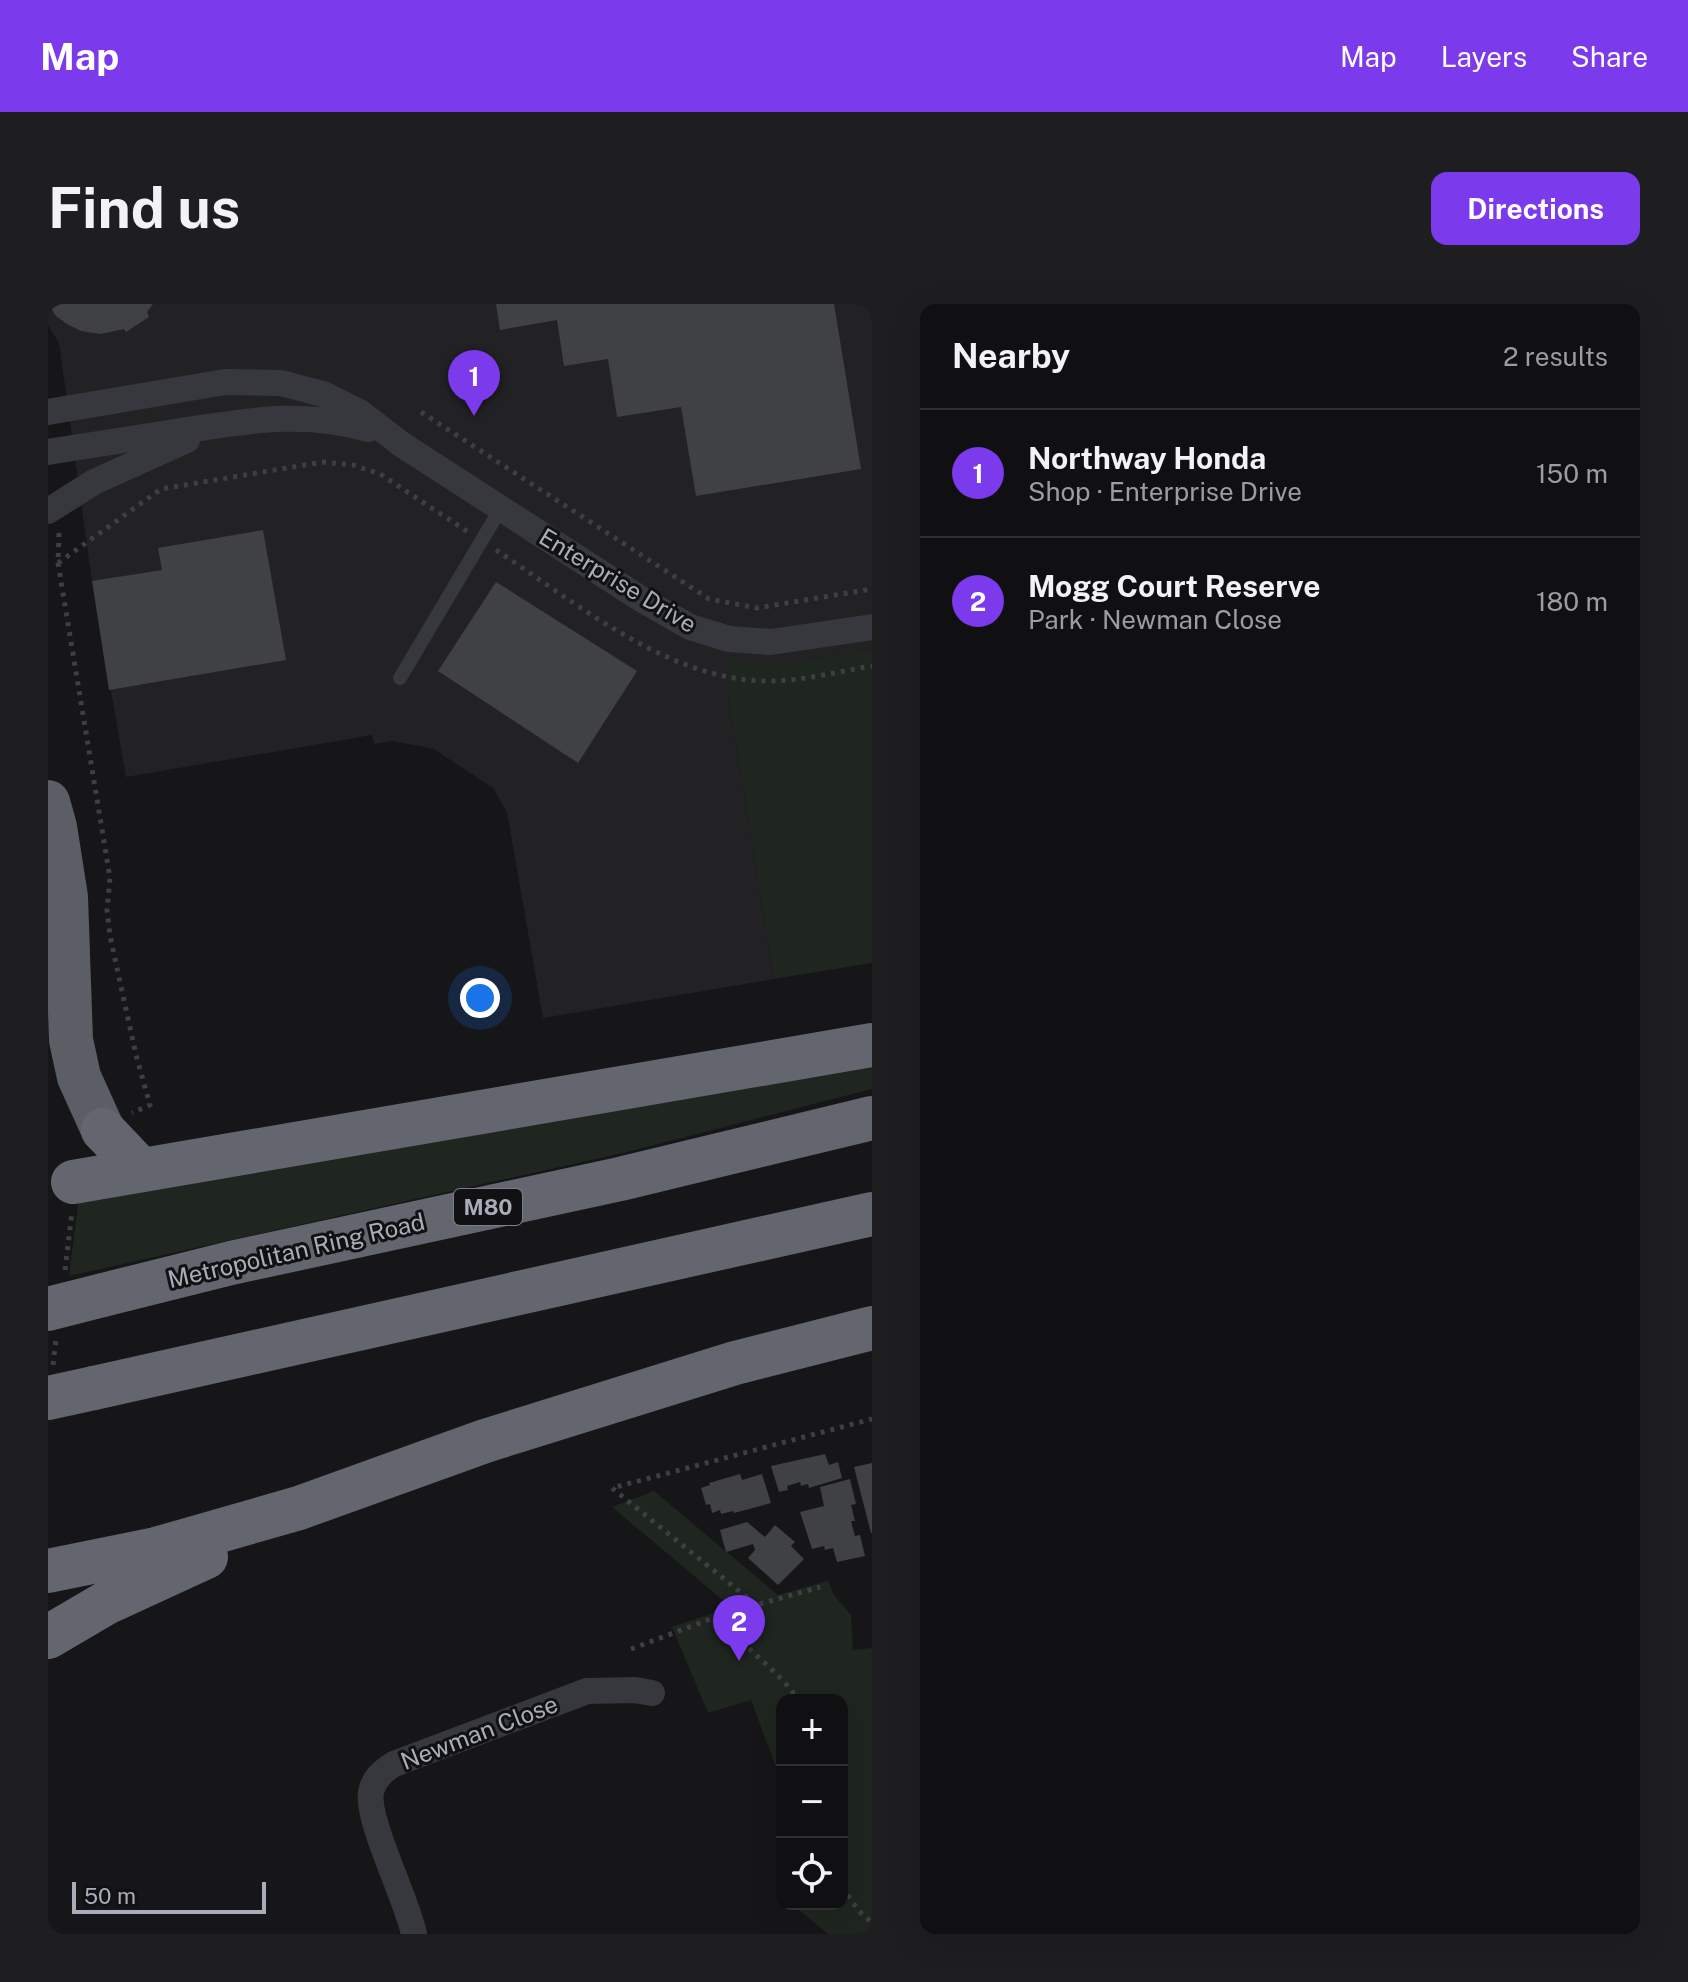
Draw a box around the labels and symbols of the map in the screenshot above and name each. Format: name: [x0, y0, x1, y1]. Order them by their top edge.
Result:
pin: 1: [448, 350, 500, 416]
street label: Enterprise Drive: [534, 522, 702, 638]
your location: [460, 978, 500, 1018]
road number: M80: [454, 1189, 522, 1225]
street label: Metropolitan Ring Road: [165, 1207, 427, 1293]
pin: 2: [713, 1595, 765, 1661]
street label: Newman Close: [396, 1689, 562, 1775]
scale bar: [72, 1878, 266, 1914]

